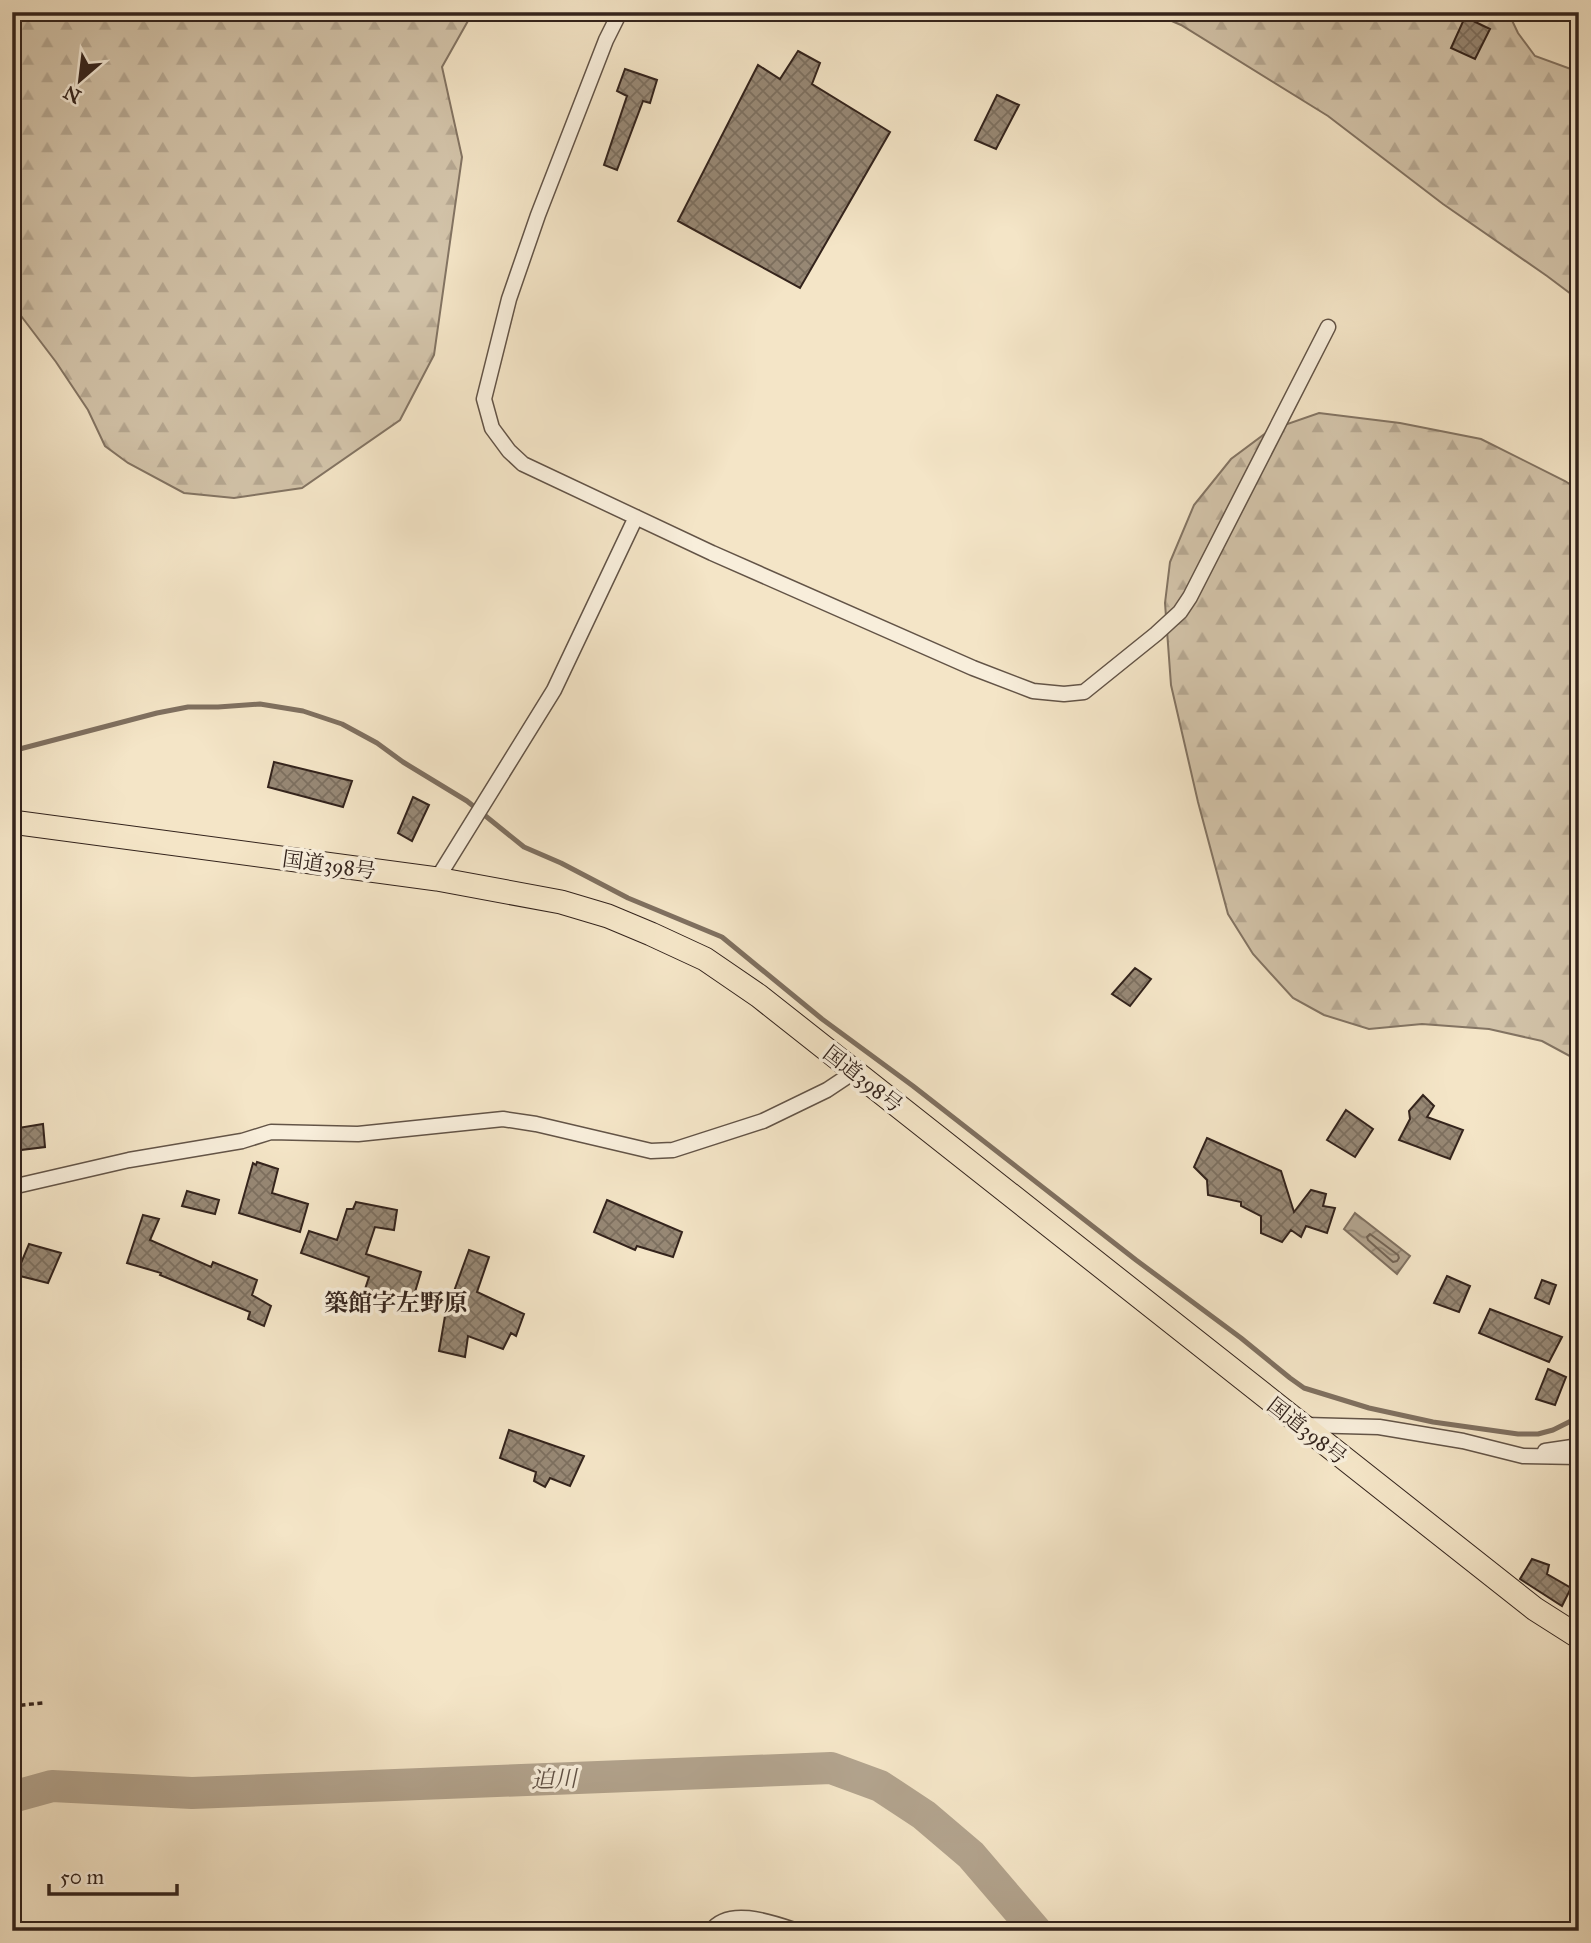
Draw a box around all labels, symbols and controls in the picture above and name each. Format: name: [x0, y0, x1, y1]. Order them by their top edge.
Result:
north arrow: [46, 46, 116, 116]
text: N: [60, 81, 85, 109]
street label: 国道398号: [281, 846, 377, 884]
street label: 国道398号: [818, 1040, 908, 1118]
district label: 築館字左野原: [324, 1288, 468, 1318]
street label: 国道398号: [1262, 1392, 1352, 1470]
water label: 迫川: [531, 1764, 580, 1794]
scale bar: [49, 1852, 177, 1896]
text: 50 m: [60, 1864, 105, 1890]

